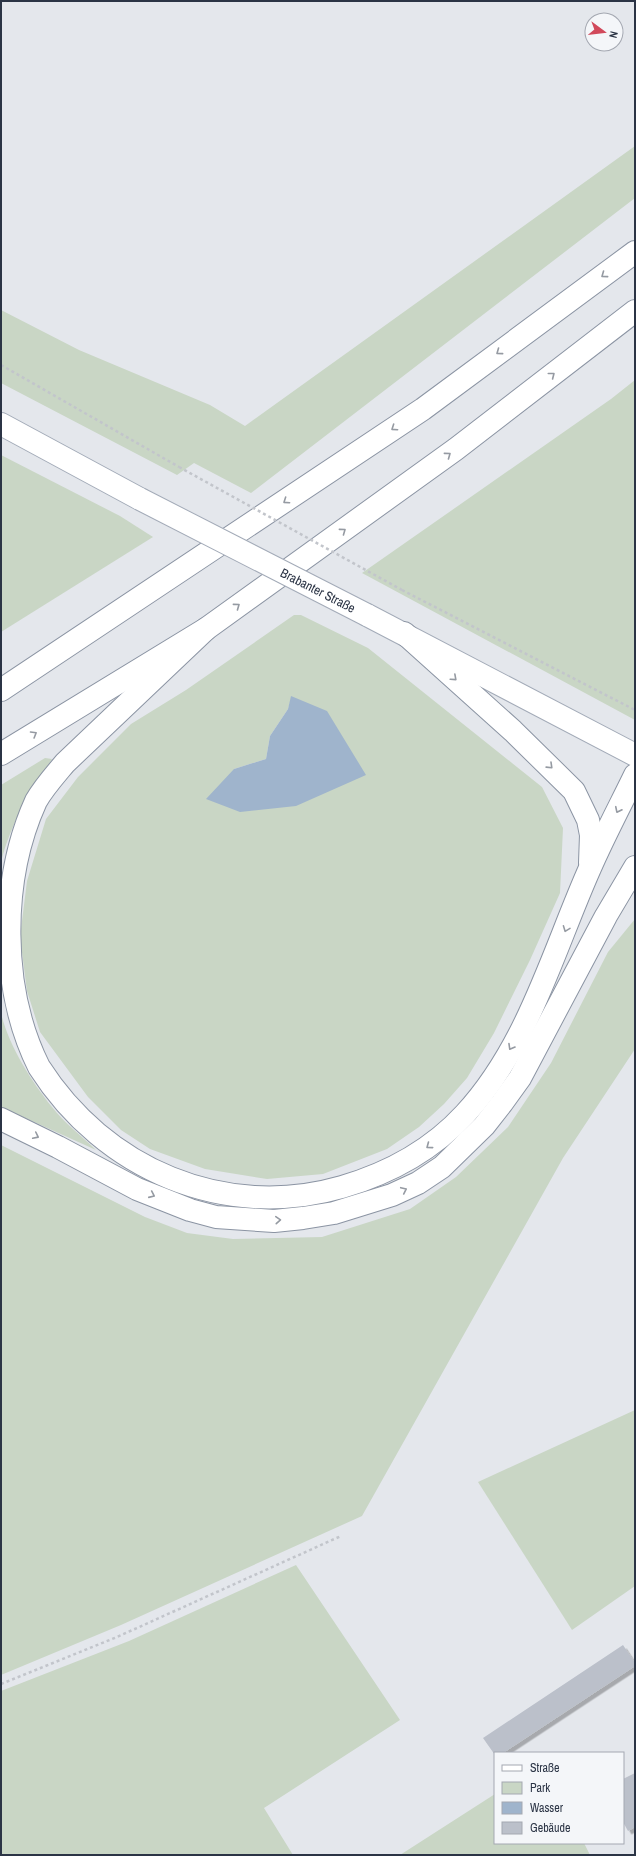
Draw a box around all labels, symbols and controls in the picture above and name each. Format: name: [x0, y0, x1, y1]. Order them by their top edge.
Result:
north arrow: [584, 12, 624, 52]
text: N: [606, 30, 621, 40]
one-way arrow: [601, 270, 608, 277]
one-way arrow: [496, 347, 503, 355]
one-way arrow: [547, 373, 554, 380]
one-way arrow: [391, 423, 398, 430]
one-way arrow: [444, 453, 451, 460]
one-way arrow: [283, 496, 290, 503]
one-way arrow: [339, 528, 346, 535]
street label: Brabanter Straße: [278, 564, 358, 616]
one-way arrow: [233, 604, 240, 611]
one-way arrow: [450, 673, 457, 680]
one-way arrow: [30, 731, 37, 738]
one-way arrow: [545, 761, 553, 769]
one-way arrow: [615, 806, 623, 814]
one-way arrow: [562, 926, 570, 933]
one-way arrow: [509, 1043, 516, 1050]
one-way arrow: [32, 1131, 39, 1139]
one-way arrow: [426, 1141, 433, 1148]
one-way arrow: [399, 1187, 407, 1195]
one-way arrow: [148, 1191, 155, 1199]
one-way arrow: [275, 1216, 281, 1225]
legend: [494, 1752, 624, 1844]
text: Straße: [530, 1760, 560, 1776]
text: Park: [530, 1780, 550, 1796]
text: Wasser: [530, 1800, 564, 1816]
text: Gebäude: [530, 1820, 571, 1836]

